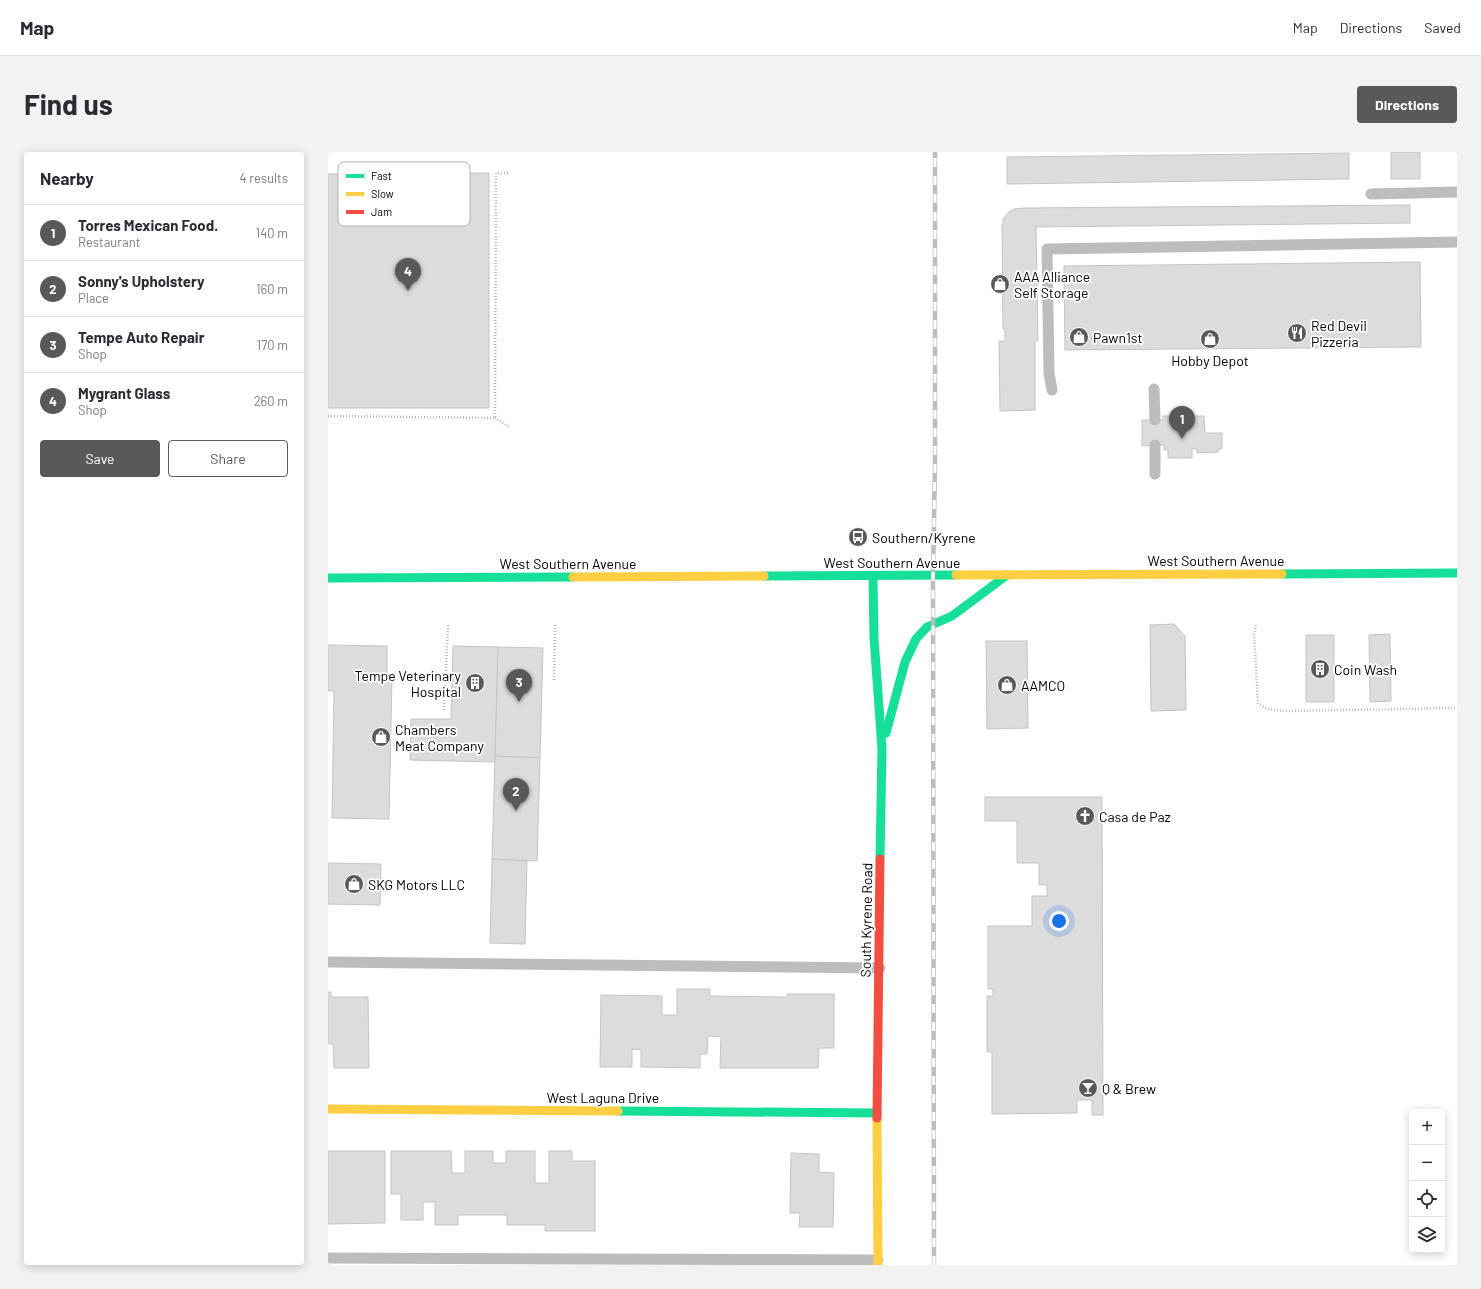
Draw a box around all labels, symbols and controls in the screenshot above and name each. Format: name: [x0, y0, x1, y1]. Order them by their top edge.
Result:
text: Map: [20, 16, 54, 39]
text: Map: [1293, 19, 1318, 36]
text: Directions: [1340, 19, 1402, 36]
text: Saved: [1424, 19, 1461, 36]
button: Directions: [1357, 86, 1457, 123]
text: Find us: [24, 87, 113, 121]
legend: [338, 162, 470, 226]
text: Nearby: [40, 168, 94, 188]
text: Fast: [371, 169, 392, 182]
text: 4 results: [240, 170, 288, 186]
text: Slow: [371, 187, 394, 200]
text: Jam: [371, 205, 392, 218]
text: Torres Mexican Food.: [78, 216, 218, 234]
text: 1: [51, 225, 55, 241]
text: 140 m: [256, 225, 288, 241]
text: Restaurant: [78, 234, 140, 250]
pin: 4: [395, 258, 421, 291]
place label: AAA Alliance Self Storage: [1014, 268, 1090, 301]
text: Sonny's Upholstery: [78, 272, 205, 290]
shop icon: AAA Alliance Self Storage: [989, 273, 1011, 295]
text: 2: [49, 281, 57, 297]
text: 160 m: [256, 281, 288, 297]
text: Place: [78, 290, 109, 306]
place label: Red Devil Pizzeria: [1311, 317, 1367, 350]
restaurant icon: Red Devil Pizzeria: [1286, 322, 1308, 344]
shop icon: Pawn1st: [1068, 326, 1090, 348]
text: Tempe Auto Repair: [78, 328, 204, 346]
shop icon: Hobby Depot: [1199, 328, 1221, 350]
place label: Pawn1st: [1093, 329, 1143, 346]
text: 3: [49, 337, 57, 353]
text: 170 m: [257, 337, 288, 353]
text: Shop: [78, 346, 107, 362]
place label: Hobby Depot: [1171, 352, 1249, 369]
text: Mygrant Glass: [78, 384, 170, 402]
text: 4: [49, 393, 57, 409]
text: 260 m: [254, 393, 288, 409]
text: Shop: [78, 402, 107, 418]
pin: 1: [1169, 406, 1195, 439]
button: Save: [40, 440, 160, 477]
button: Share: [168, 440, 288, 477]
bus stop icon: Southern/Kyrene: [847, 526, 869, 548]
place label: Southern/Kyrene: [872, 529, 976, 546]
street label: West Southern Avenue: [1148, 552, 1284, 569]
street label: West Southern Avenue: [824, 554, 960, 571]
street label: West Southern Avenue: [500, 555, 636, 572]
building icon: Coin Wash: [1309, 658, 1331, 680]
place label: Coin Wash: [1334, 661, 1397, 678]
place label: Tempe Veterinary Hospital: [355, 667, 462, 700]
pin: 3: [506, 669, 532, 702]
building icon: Tempe Veterinary Hospital: [464, 672, 486, 694]
shop icon: AAMCO: [996, 674, 1018, 696]
place label: AAMCO: [1021, 677, 1065, 694]
place label: Chambers Meat Company: [395, 721, 484, 754]
shop icon: Chambers Meat Company: [370, 726, 392, 748]
pin: 2: [503, 778, 529, 811]
church icon: Casa de Paz: [1074, 805, 1096, 827]
place label: Casa de Paz: [1099, 808, 1171, 825]
street label: South Kyrene Road: [857, 863, 875, 977]
shop icon: SKG Motors LLC: [343, 873, 365, 895]
place label: SKG Motors LLC: [368, 876, 465, 893]
your location: [1049, 911, 1069, 931]
bar icon: Q & Brew: [1077, 1077, 1099, 1099]
place label: Q & Brew: [1102, 1080, 1156, 1097]
street label: West Laguna Drive: [547, 1089, 659, 1106]
map controls: [1409, 1109, 1445, 1253]
button: +: [1409, 1109, 1445, 1145]
button: −: [1409, 1145, 1445, 1181]
button: locate: [1409, 1181, 1445, 1217]
button: layers: [1409, 1217, 1445, 1253]

